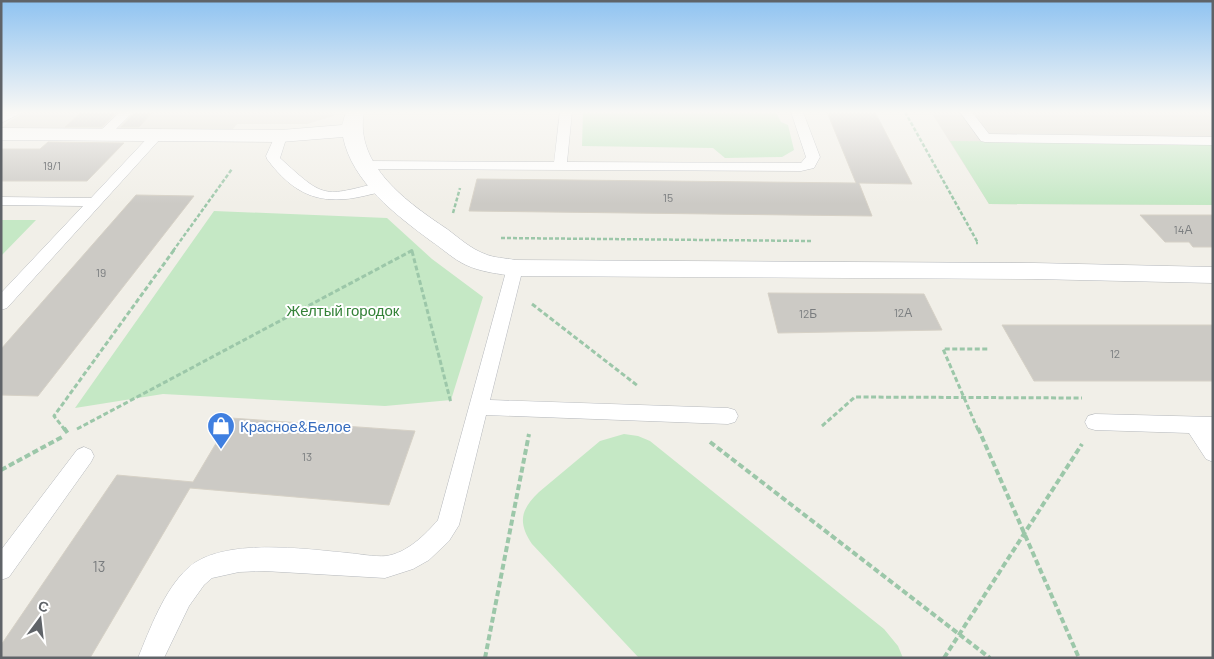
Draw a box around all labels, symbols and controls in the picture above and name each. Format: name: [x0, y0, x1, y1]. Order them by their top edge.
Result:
house number: 19/1: [43, 159, 61, 172]
house number: 15: [663, 190, 673, 204]
house number: 14А: [1174, 222, 1192, 236]
house number: 19: [96, 265, 106, 279]
park label: Желтый городок: [287, 301, 400, 319]
house number: 12А: [894, 305, 912, 319]
house number: 12Б: [799, 306, 817, 320]
house number: 12: [1110, 346, 1120, 360]
shop icon: Красное&Белое: [206, 411, 236, 450]
place label: Красное&Белое: [240, 417, 351, 435]
house number: 13: [302, 449, 312, 463]
house number: 13: [93, 557, 105, 575]
north arrow: [15, 594, 65, 644]
text: С: [36, 596, 51, 615]

